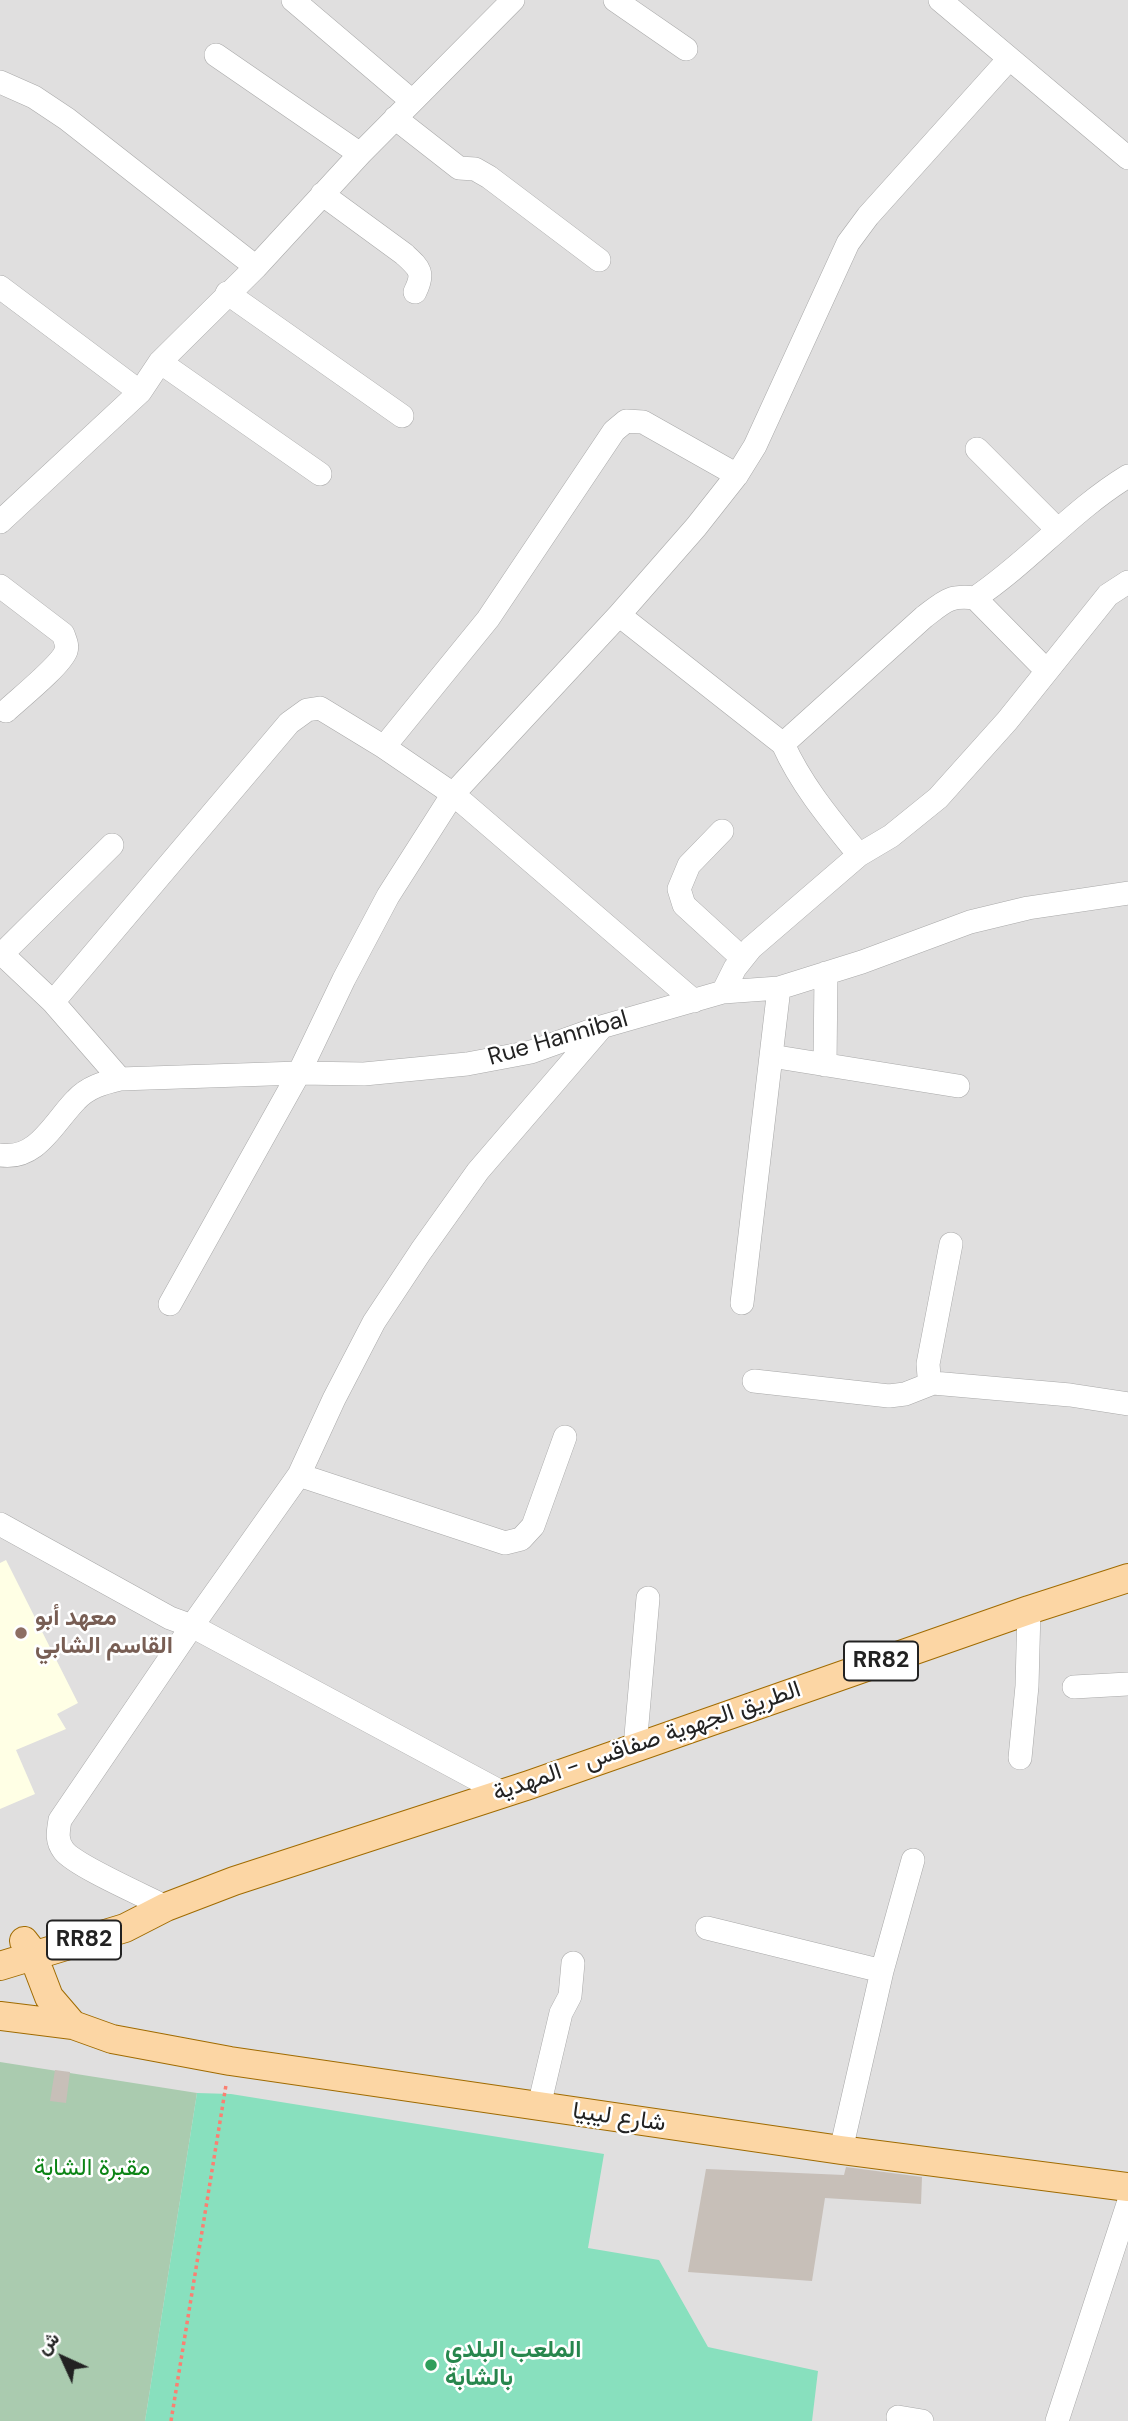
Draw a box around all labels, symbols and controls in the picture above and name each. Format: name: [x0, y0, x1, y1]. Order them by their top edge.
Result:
street label: Rue Hannibal: [485, 1005, 631, 1073]
place label: معهد أبو القاسم الشابي: [35, 1605, 173, 1661]
marker: معهد أبو القاسم الشابي: [13, 1625, 29, 1641]
road number: RR82: [844, 1642, 918, 1680]
street label: الطريق الجهوية صفاقس - المهدية: [489, 1676, 805, 1808]
road number: RR82: [47, 1921, 121, 1960]
street label: شارع ليبيا: [571, 2097, 667, 2139]
park label: مقبرة الشابة: [34, 2155, 150, 2183]
north arrow: [28, 2323, 98, 2393]
text: ش: [31, 2326, 65, 2360]
place label: الملعب البلدي بالشابة: [445, 2337, 581, 2393]
marker: الملعب البلدي بالشابة: [423, 2357, 439, 2373]

